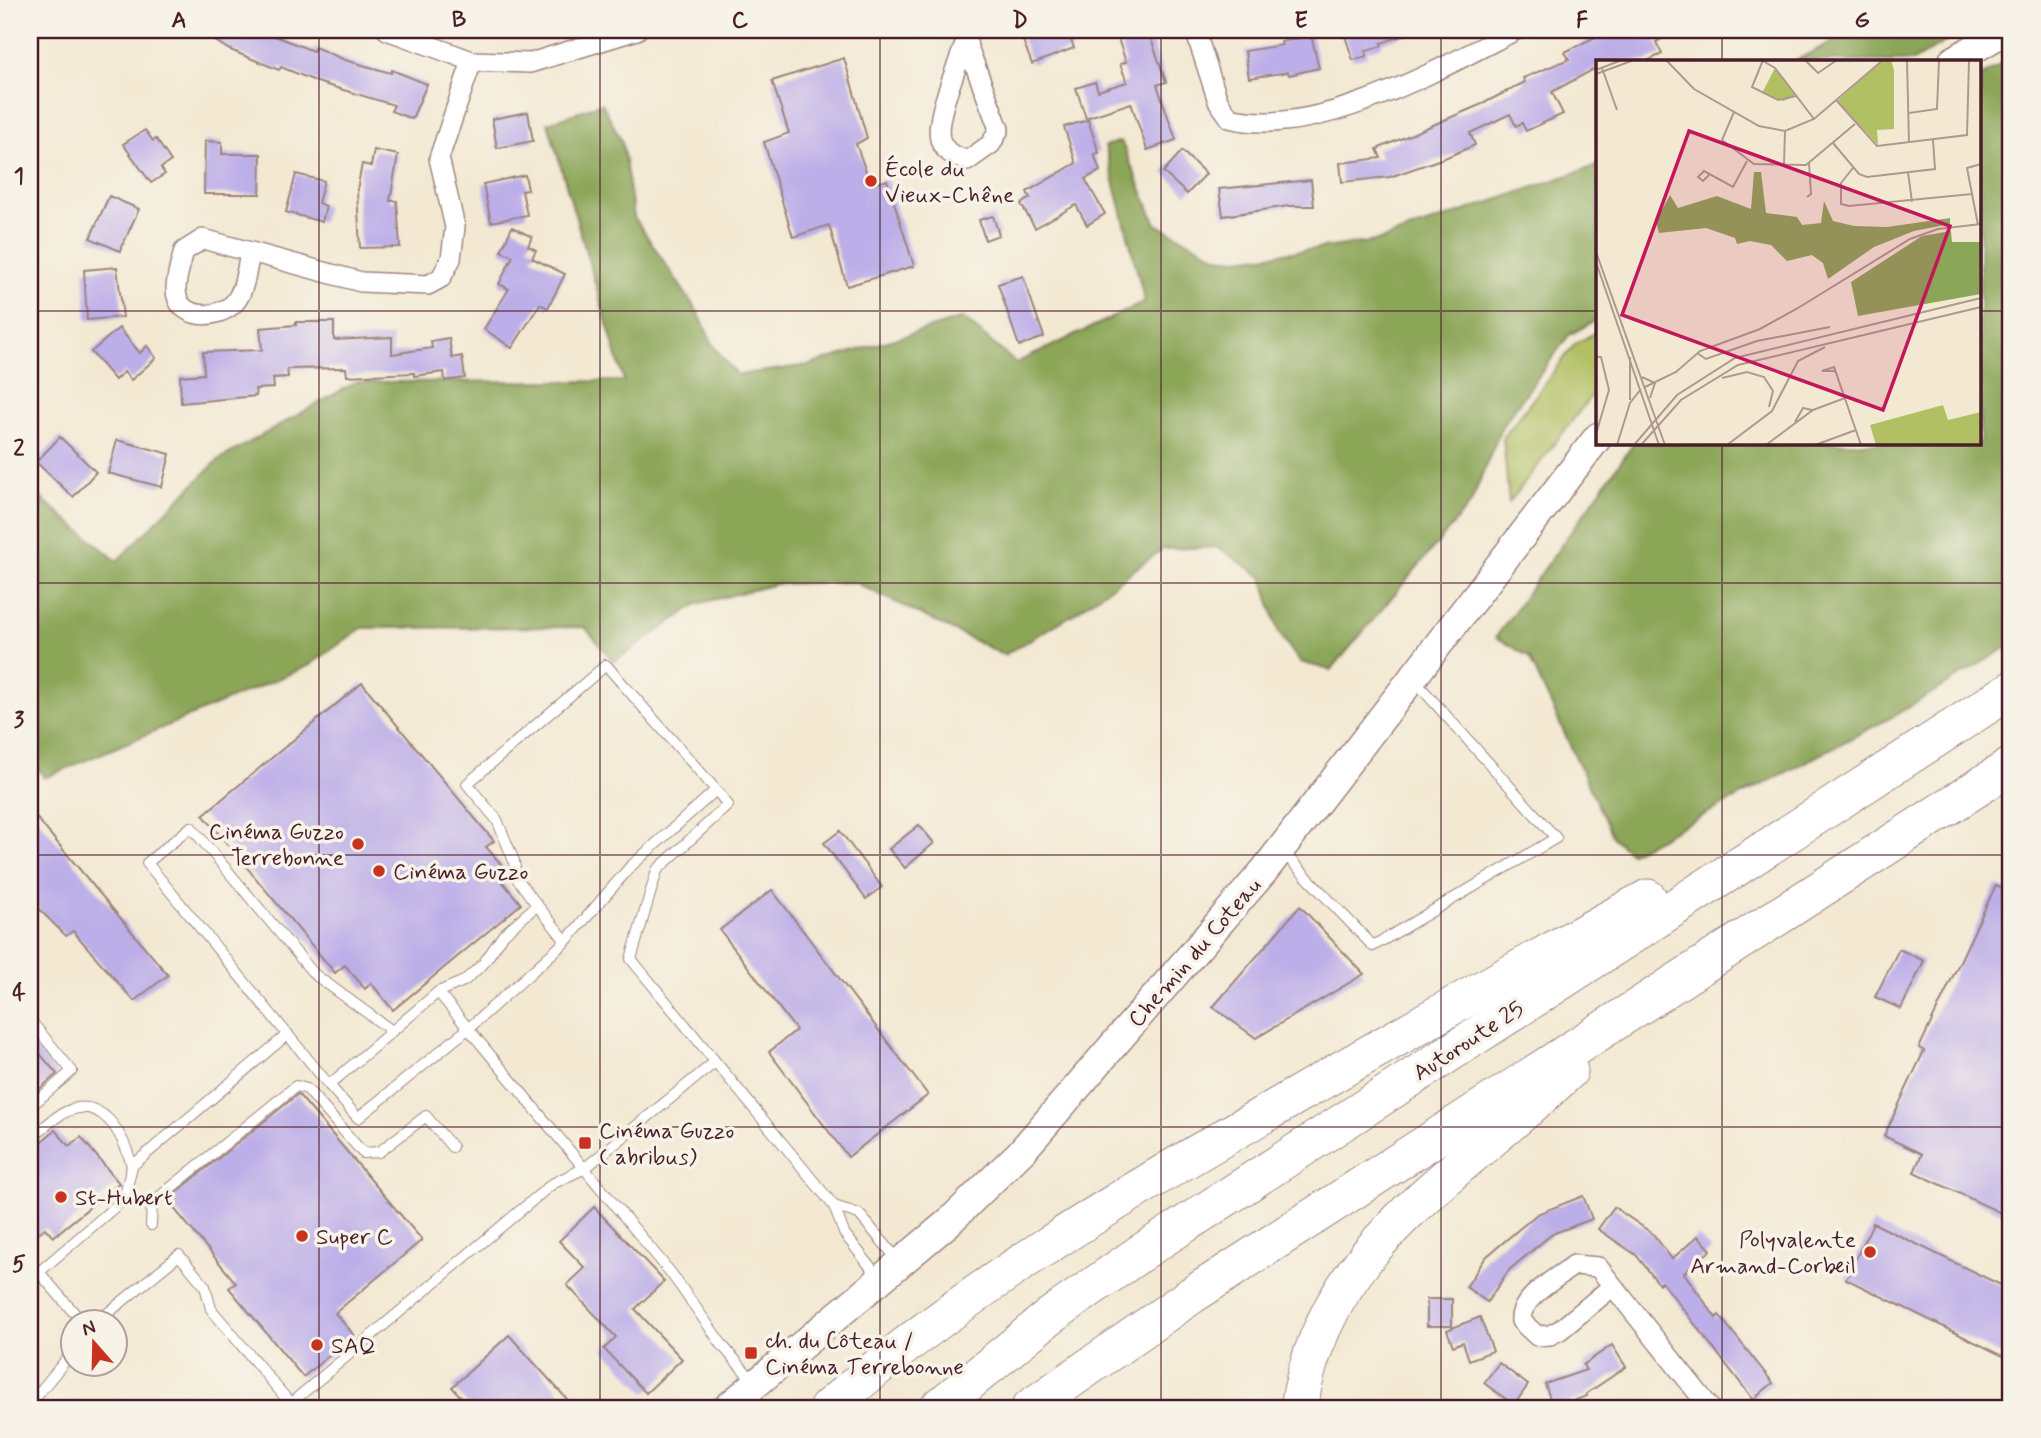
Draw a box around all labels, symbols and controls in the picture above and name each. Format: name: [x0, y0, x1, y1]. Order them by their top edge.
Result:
text: A: [171, 6, 187, 36]
text: B: [452, 6, 467, 36]
text: C: [732, 6, 749, 36]
text: D: [1012, 6, 1028, 36]
text: E: [1294, 6, 1308, 36]
text: F: [1576, 6, 1588, 36]
text: G: [1854, 6, 1870, 36]
inset map: [1596, 60, 1982, 444]
place label: École du Vieux-Chêne: [885, 154, 1014, 211]
text: 1: [14, 162, 24, 192]
marker: École du Vieux-Chêne: [863, 173, 879, 189]
text: 2: [13, 434, 25, 464]
text: 3: [14, 706, 25, 736]
place label: Cinéma Guzzo Terrebonne: [209, 818, 344, 874]
marker: Cinéma Guzzo Terrebonne: [350, 836, 366, 852]
place label: Cinéma Guzzo: [393, 858, 528, 888]
marker: Cinéma Guzzo: [371, 863, 387, 879]
street label: Chemin du Coteau: [1122, 872, 1269, 1034]
text: 4: [12, 978, 26, 1008]
street label: Autoroute 25: [1408, 995, 1530, 1089]
place label: Cinéma Guzzo ( abribus): [599, 1117, 734, 1173]
marker: Cinéma Guzzo ( abribus): [577, 1135, 593, 1151]
place label: St-Hubert: [75, 1184, 173, 1214]
marker: St-Hubert: [53, 1189, 69, 1205]
place label: Super C: [316, 1223, 393, 1253]
place label: Polyvalente Armand-Corbeil: [1690, 1226, 1856, 1282]
marker: Super C: [294, 1228, 310, 1244]
marker: Polyvalente Armand-Corbeil: [1862, 1244, 1878, 1260]
text: 5: [12, 1250, 26, 1280]
north arrow: [60, 1308, 130, 1378]
text: N: [78, 1315, 99, 1342]
place label: ch. du Côteau / Cinéma Terrebonne: [765, 1327, 964, 1383]
place label: SAQ: [331, 1332, 376, 1362]
marker: SAQ: [309, 1337, 325, 1353]
marker: ch. du Côteau / Cinéma Terrebonne: [743, 1345, 759, 1361]

